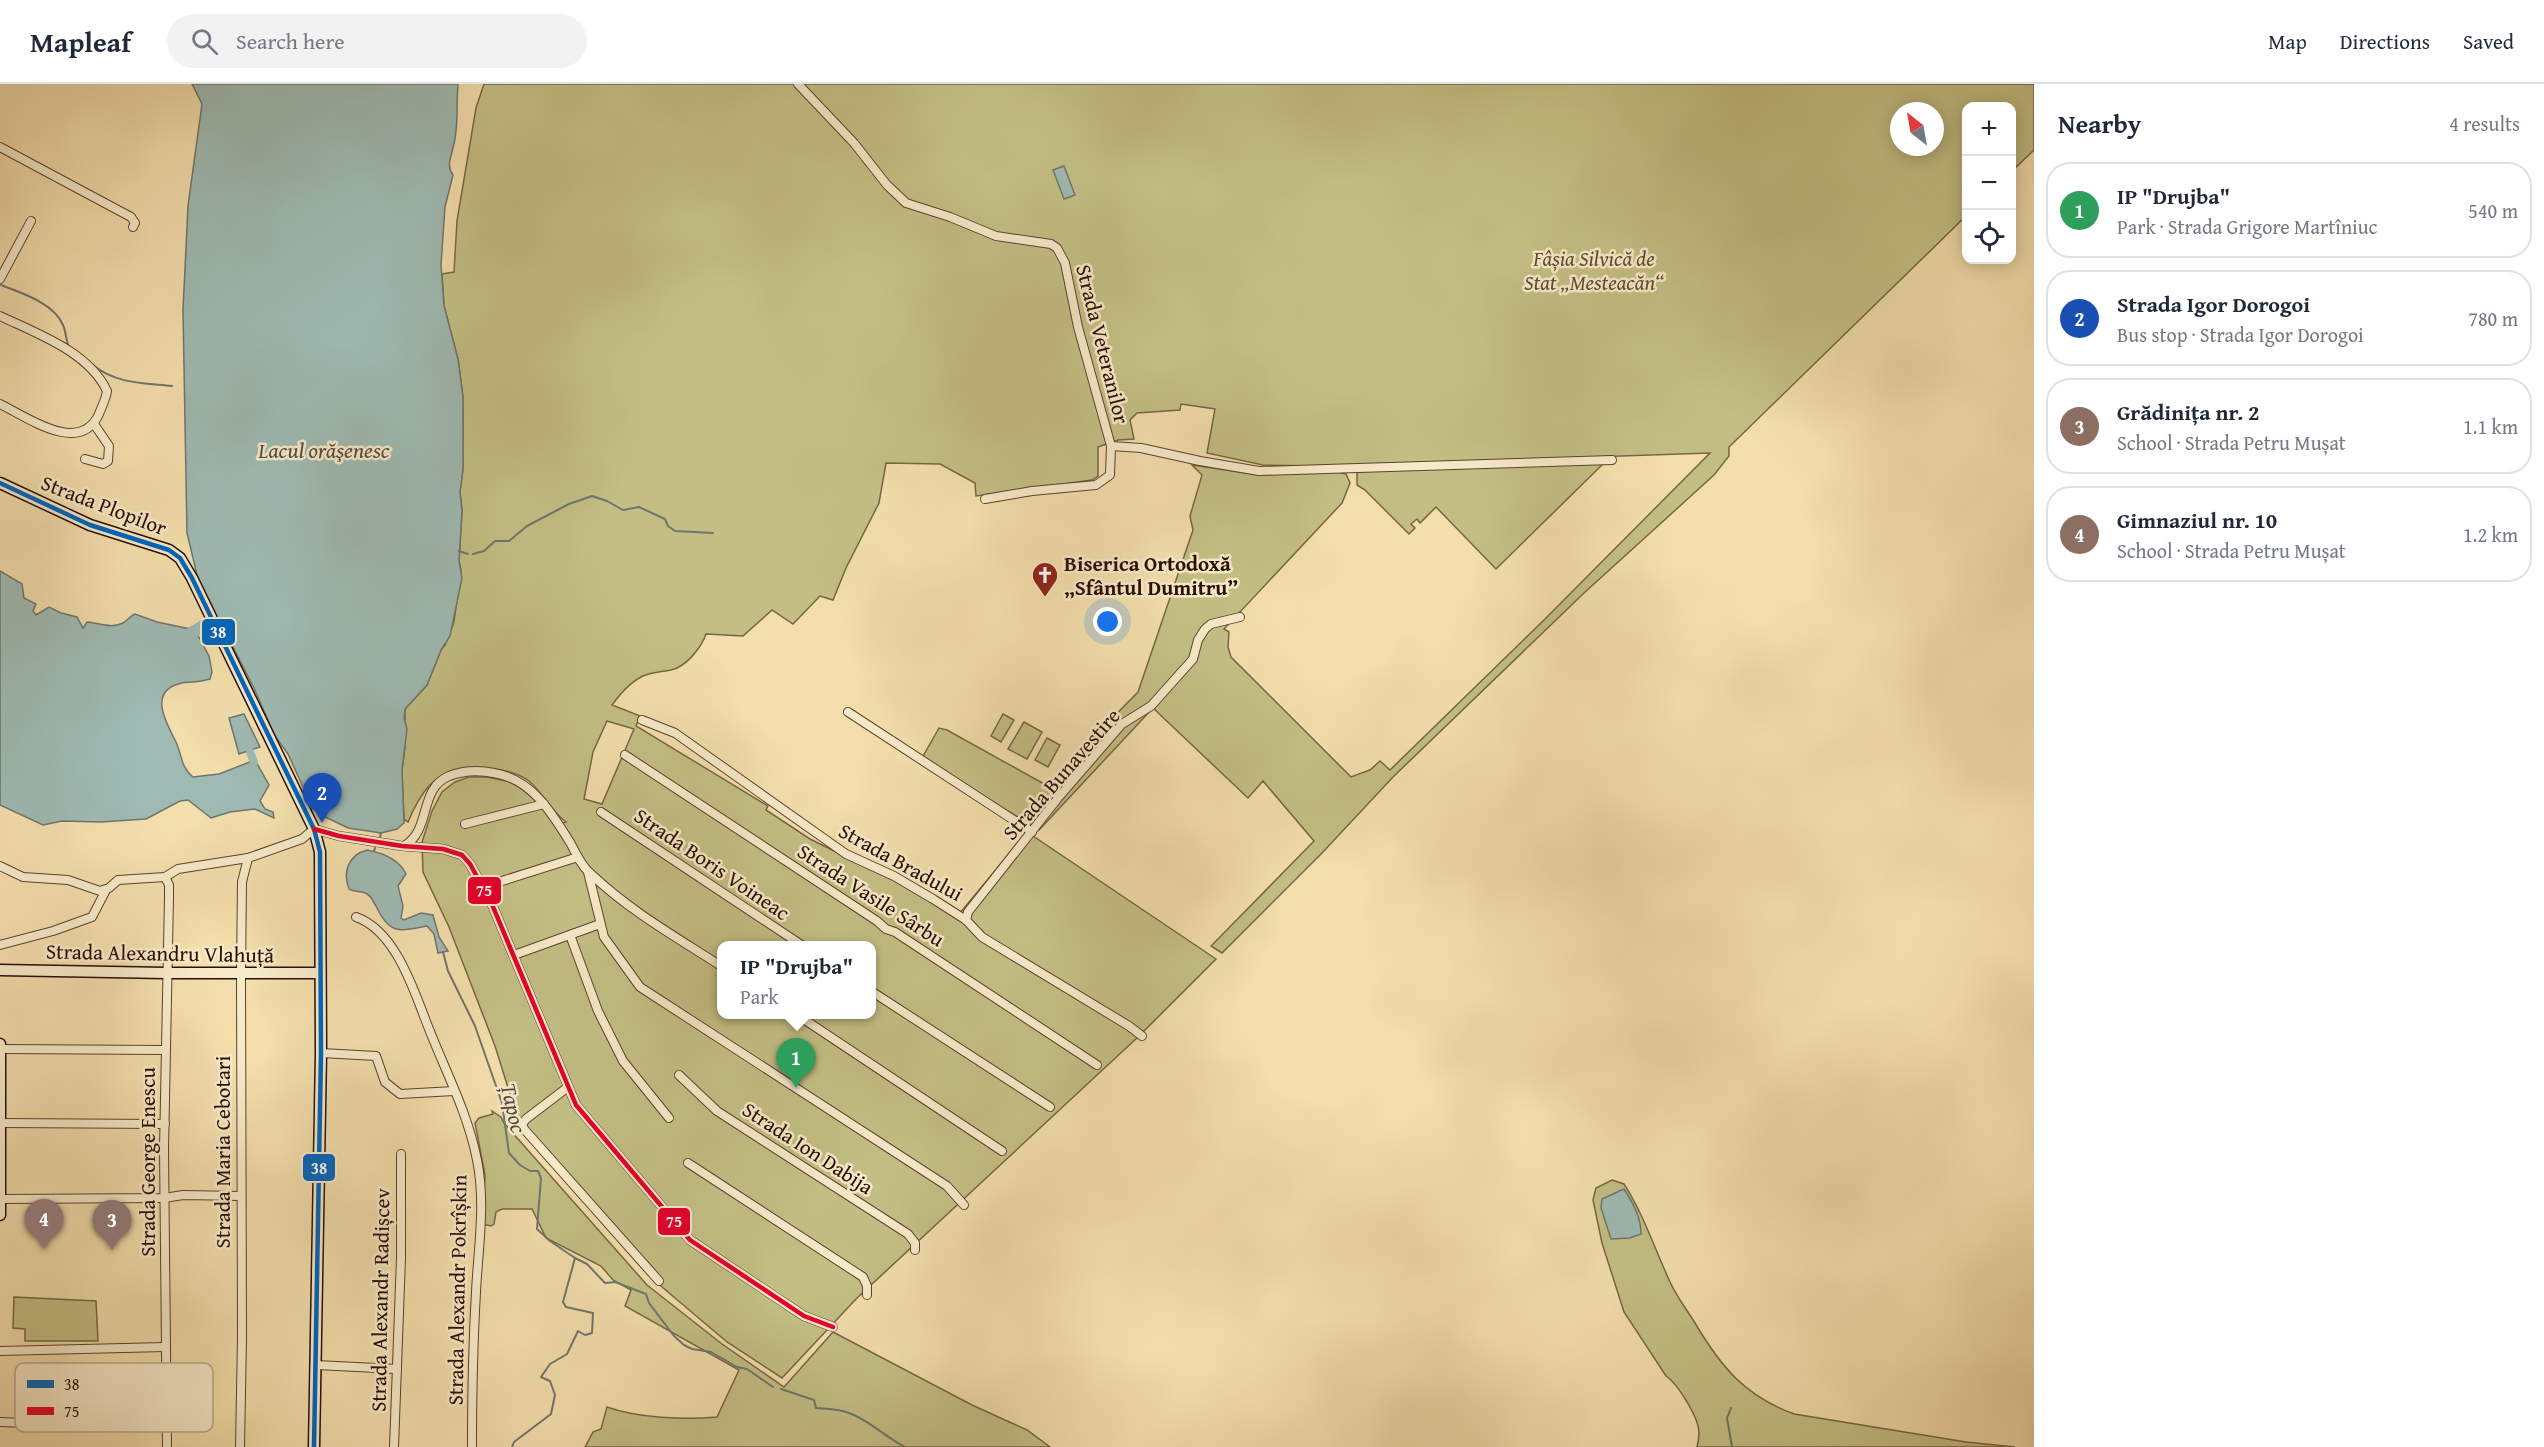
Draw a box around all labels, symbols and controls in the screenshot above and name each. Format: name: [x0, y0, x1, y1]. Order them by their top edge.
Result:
search box: [167, 14, 587, 68]
text: Mapleaf: [30, 21, 131, 62]
icon: search: [188, 25, 221, 58]
text: Search here: [236, 25, 345, 57]
text: Map: [2268, 26, 2307, 57]
text: Directions: [2340, 26, 2430, 57]
text: Saved: [2463, 26, 2514, 57]
north arrow: [1890, 102, 1944, 156]
map controls: [1962, 102, 2016, 264]
button: +: [1962, 102, 2016, 156]
text: Nearby: [2058, 104, 2141, 143]
text: 4 results: [2449, 109, 2520, 138]
button: −: [1962, 156, 2016, 210]
text: IP "Drujba": [2117, 180, 2230, 212]
text: 1: [2074, 196, 2085, 225]
text: 540 m: [2468, 196, 2518, 225]
button: locate: [1962, 210, 2016, 264]
text: Park · Strada Grigore Martîniuc: [2117, 212, 2377, 241]
park label: Fâșia Silvică de Stat „Mesteacăn“: [1524, 243, 1664, 298]
street label: Strada Veteranilor: [1068, 261, 1138, 427]
text: Strada Igor Dorogoi: [2117, 288, 2310, 320]
text: 2: [2074, 304, 2085, 333]
text: 780 m: [2468, 304, 2518, 333]
text: Bus stop · Strada Igor Dorogoi: [2117, 320, 2364, 349]
text: Grădinița nr. 2: [2117, 396, 2259, 428]
text: 3: [2074, 412, 2085, 441]
text: 1.1 km: [2463, 412, 2518, 441]
text: School · Strada Petru Mușat: [2117, 428, 2346, 457]
water label: Lacul orăşenesc: [257, 434, 391, 466]
street label: Strada Plopilor: [37, 467, 172, 543]
text: Gimnaziul nr. 10: [2117, 504, 2277, 536]
text: 4: [2074, 520, 2085, 549]
text: 1.2 km: [2463, 520, 2518, 549]
text: School · Strada Petru Mușat: [2117, 536, 2346, 565]
place label: Biserica Ortodoxă „Sfântul Dumitru”: [1064, 548, 1238, 603]
church icon: Biserica Ortodoxă „Sfântul Dumitru”: [1030, 560, 1060, 598]
your location: [1093, 607, 1122, 636]
line badge: 38: [201, 618, 236, 646]
text: 38: [210, 620, 226, 644]
street label: Strada Bunavestire: [995, 701, 1127, 847]
pin: 2: [302, 774, 342, 823]
street label: Strada Boris Voineac: [628, 800, 796, 928]
street label: Strada Bradului: [833, 815, 969, 909]
street label: Strada Vasile Sârbu: [791, 836, 951, 955]
line badge: 75: [467, 876, 502, 905]
text: 75: [476, 878, 492, 902]
street label: Strada Аlexandru Vlahuță: [46, 936, 274, 970]
popup: [717, 941, 876, 1019]
text: IP "Drujba": [740, 950, 853, 982]
text: Park: [740, 982, 778, 1011]
pin: 1: [776, 1038, 816, 1088]
street label: Strada Maria Cebotari: [207, 1056, 238, 1248]
street label: Strada George Enescu: [132, 1067, 163, 1257]
water label: Țapoc: [493, 1080, 536, 1137]
street label: Strada Ion Dabija: [736, 1094, 880, 1202]
line badge: 38: [302, 1153, 336, 1182]
text: 38: [311, 1156, 327, 1180]
street label: Strada Alexandr Pokrîșkin: [439, 1174, 475, 1406]
street label: Strada Alexandr Radișcev: [363, 1187, 397, 1412]
pin: 4: [24, 1200, 63, 1249]
pin: 3: [92, 1200, 132, 1250]
line badge: 75: [657, 1207, 691, 1236]
text: 75: [666, 1209, 682, 1233]
legend: [15, 1363, 213, 1432]
text: 38: [64, 1372, 80, 1396]
text: 75: [64, 1399, 79, 1423]

